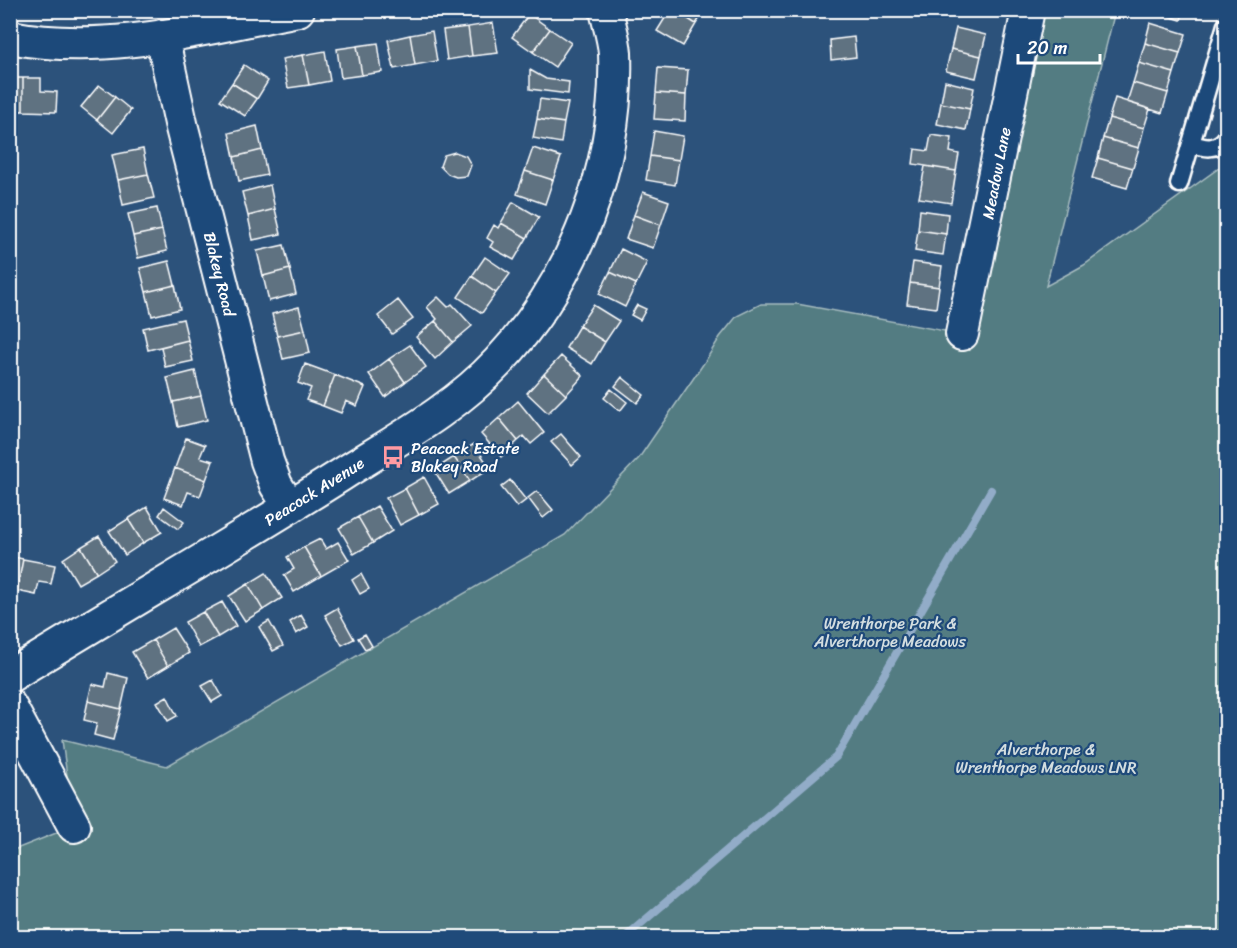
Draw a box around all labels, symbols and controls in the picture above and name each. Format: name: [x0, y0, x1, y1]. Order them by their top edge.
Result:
scale bar: [1018, 27, 1100, 65]
text: 20 m: [1027, 32, 1067, 64]
street label: Meadow Lane: [973, 125, 1020, 222]
street label: Blakey Road: [195, 229, 244, 321]
place label: Peacock Estate Blakey Road: [411, 434, 519, 481]
bus stop icon: Peacock Estate Blakey Road: [380, 444, 406, 470]
street label: Peacock Avenue: [258, 449, 370, 534]
park label: Wrenthorpe Park & Alverthorpe Meadows: [813, 609, 967, 656]
park label: Alverthorpe & Wrenthorpe Meadows LNR: [955, 735, 1137, 782]

